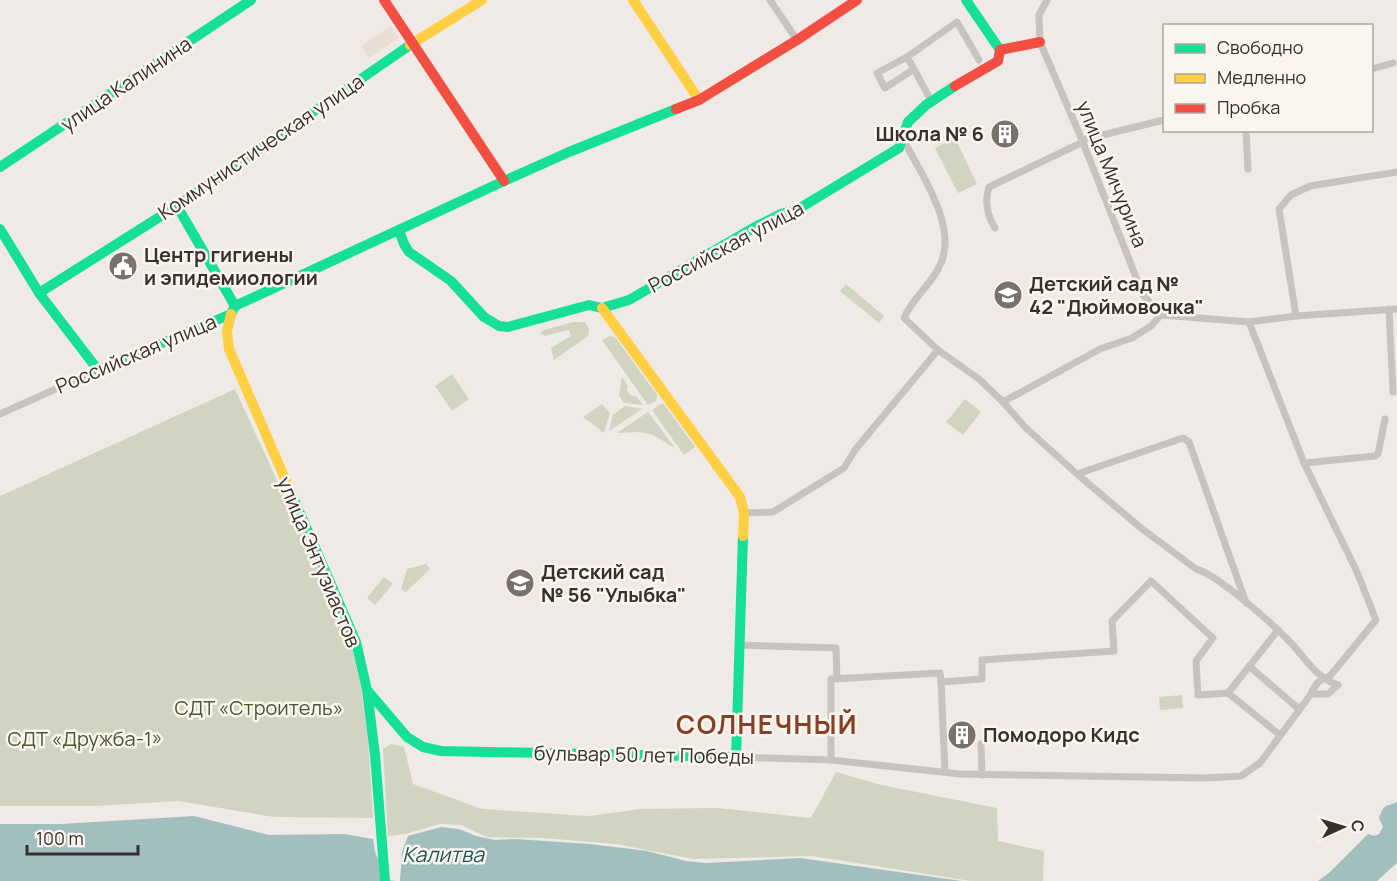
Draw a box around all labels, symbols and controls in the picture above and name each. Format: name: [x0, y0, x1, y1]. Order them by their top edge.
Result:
legend: [1163, 24, 1373, 132]
street label: улица Калинина: [55, 30, 196, 137]
text: Свободно: [1217, 35, 1303, 59]
text: Медленно: [1217, 65, 1306, 89]
street label: Коммунистическая улица: [153, 67, 369, 226]
text: Пробка: [1217, 95, 1280, 119]
street label: улица Мичурина: [1071, 96, 1154, 251]
building icon: Школа № 6: [989, 118, 1021, 150]
place label: Школа № 6: [875, 120, 984, 147]
street label: Российская улица: [643, 194, 808, 299]
place label: Центр гигиены и эпидемиологии: [144, 241, 318, 291]
public building icon: Центр гигиены и эпидемиологии: [107, 250, 139, 282]
place label: Детский сад № 42 "Дюймовочка": [1029, 270, 1204, 320]
school or university icon: Детский сад № 42 "Дюймовочка": [992, 279, 1024, 311]
street label: Российская улица: [51, 307, 220, 400]
street label: улица Энтузиастов: [271, 472, 368, 651]
place label: Детский сад № 56 "Улыбка": [541, 558, 686, 608]
school or university icon: Детский сад № 56 "Улыбка": [504, 567, 536, 599]
park label: СДТ «Строитель»: [175, 694, 343, 721]
district label: СОЛНЕЧНЫЙ: [676, 706, 858, 742]
building icon: Помодоро Кидс: [946, 719, 978, 751]
place label: Помодоро Кидс: [983, 721, 1140, 748]
park label: СДТ «Дружба-1»: [7, 725, 163, 752]
street label: бульвар 50 лет Победы: [534, 739, 754, 770]
north arrow: [1313, 797, 1373, 857]
scale bar: [27, 818, 138, 856]
text: С: [1347, 819, 1369, 833]
text: 100 m: [36, 826, 84, 850]
water label: Калитва: [402, 840, 485, 868]

